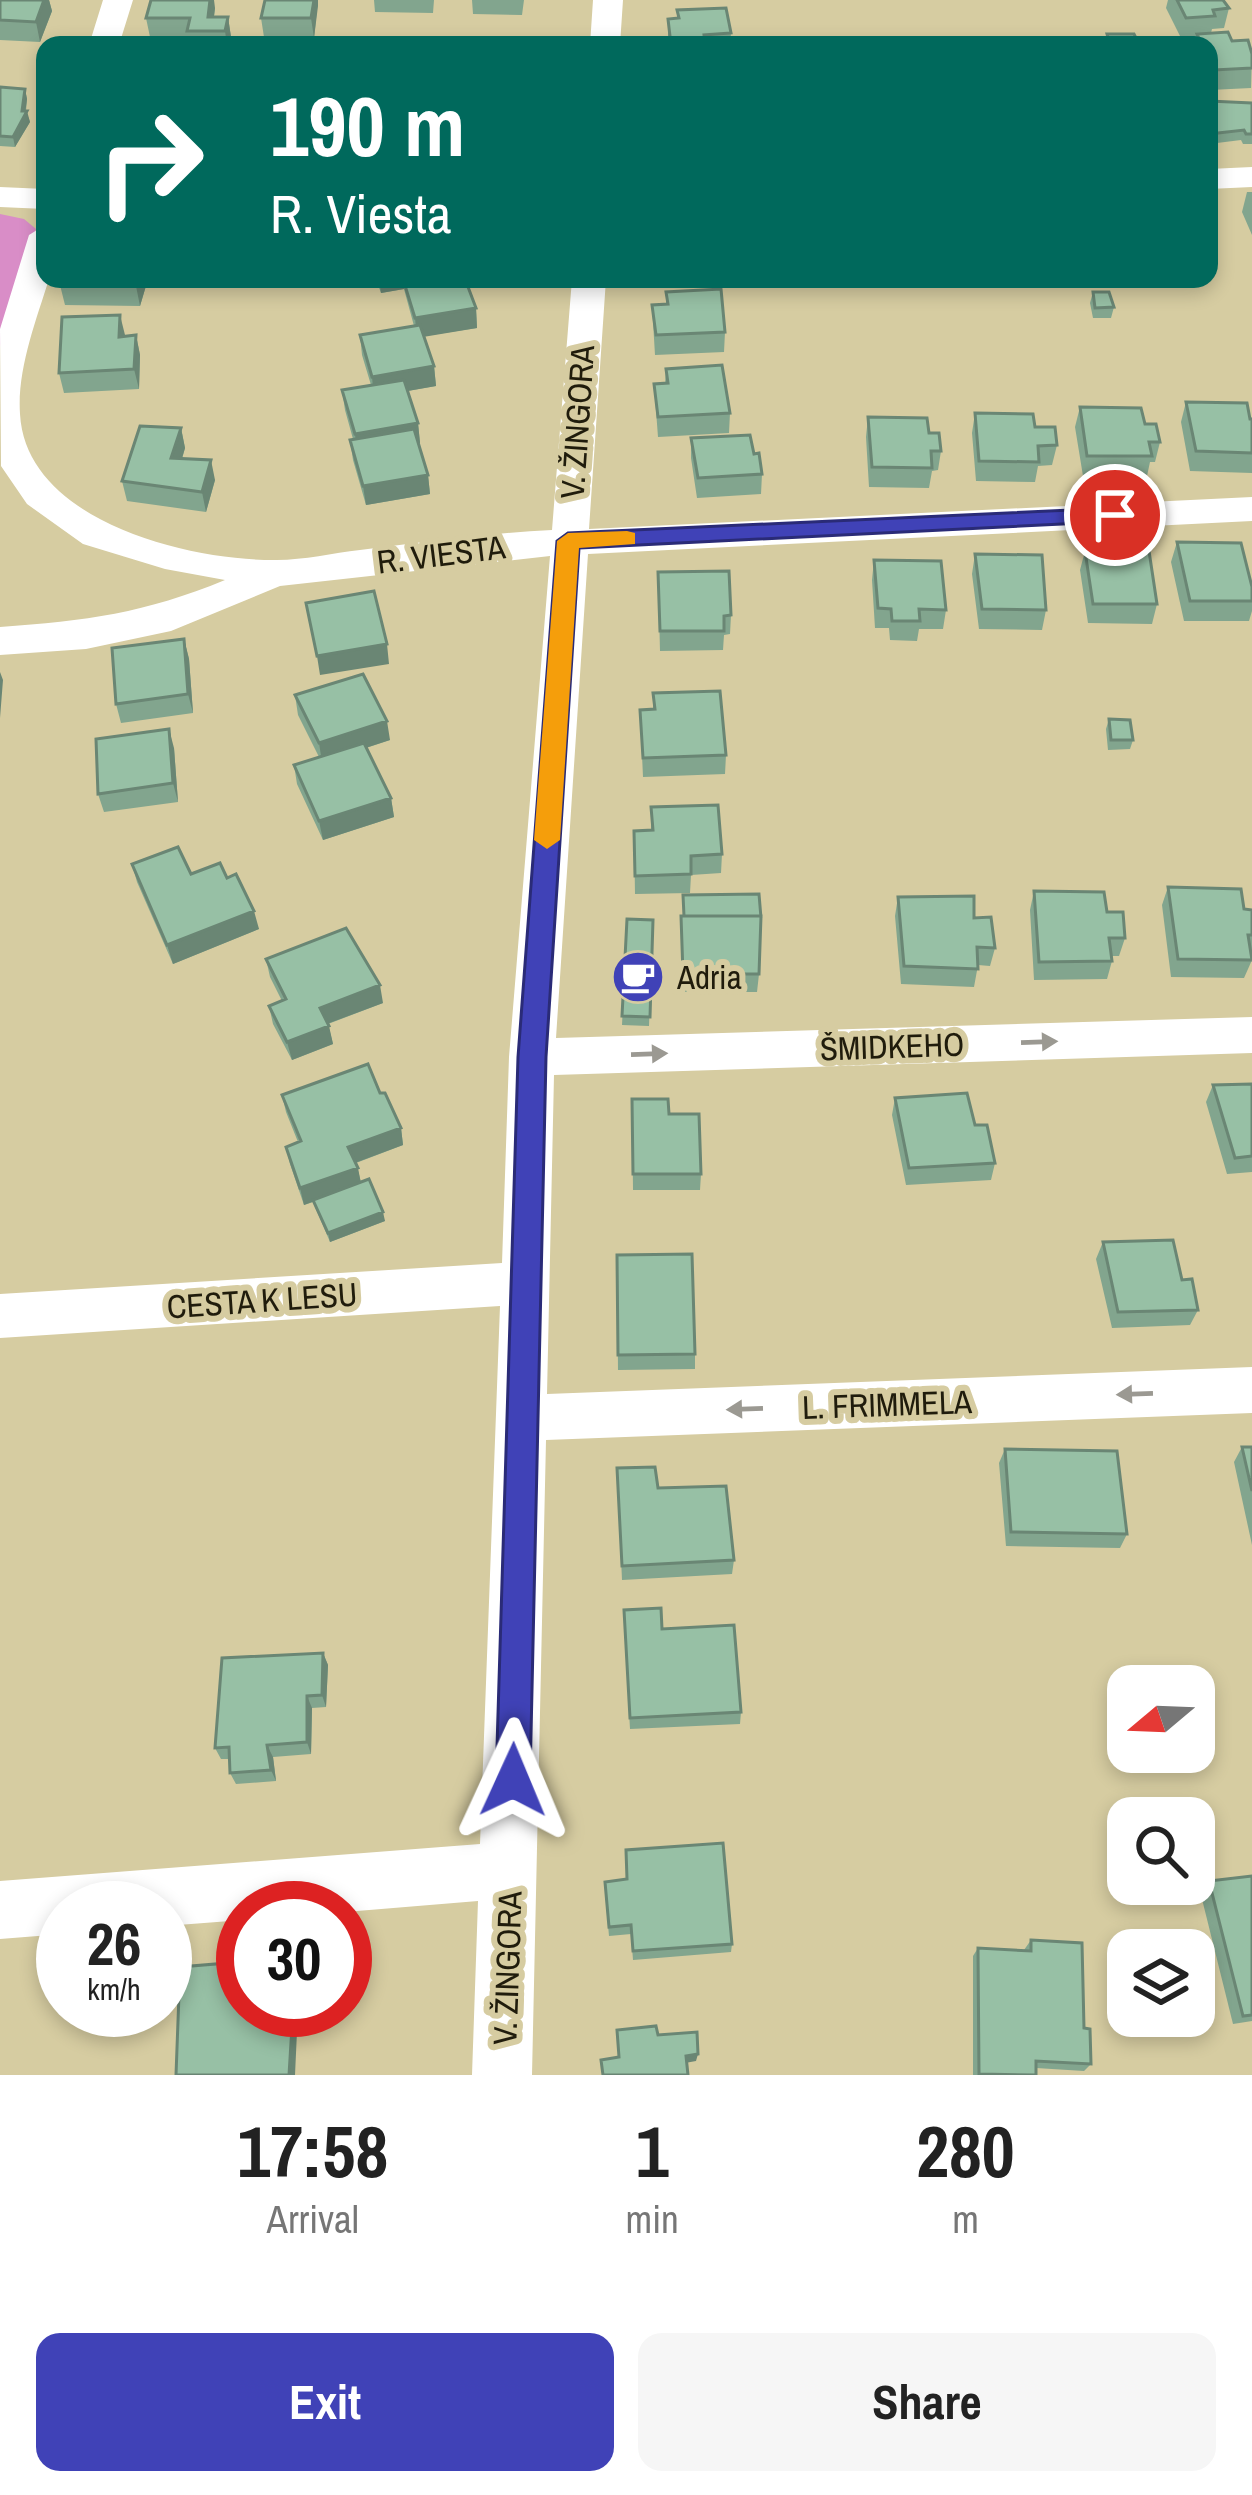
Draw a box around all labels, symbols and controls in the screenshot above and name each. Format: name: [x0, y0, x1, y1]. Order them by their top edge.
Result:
text: 190 m: [270, 69, 465, 182]
icon: right: [72, 84, 228, 240]
text: R. Viesta: [270, 177, 451, 250]
street label: V. ŽINGORA: [550, 343, 604, 500]
pin: [1064, 464, 1166, 566]
icon: arrive: [1082, 482, 1148, 548]
street label: R. VIESTA: [374, 524, 509, 584]
cafe icon: Adria: [610, 949, 666, 1005]
place label: Adria: [676, 955, 742, 999]
street label: ŠMIDKEHO: [819, 1021, 965, 1071]
one-way arrow: [1020, 1032, 1058, 1051]
one-way arrow: [631, 1044, 669, 1063]
street label: CESTA K LESU: [165, 1271, 359, 1329]
street label: L. FRIMMELA: [801, 1379, 974, 1429]
one-way arrow: [1115, 1385, 1153, 1404]
one-way arrow: [725, 1400, 763, 1419]
north arrow: [1107, 1665, 1215, 1773]
map controls: [1107, 1665, 1215, 2037]
position arrow: [450, 1717, 576, 1843]
button: search: [1107, 1797, 1215, 1905]
speed limit sign: 30: [216, 1881, 372, 2037]
street label: V. ŽINGORA: [482, 1889, 532, 2046]
text: 26: [87, 1903, 141, 1984]
button: layers: [1107, 1929, 1215, 2037]
text: km/h: [87, 1969, 141, 2009]
text: 17:58: [237, 2102, 388, 2199]
text: 1: [636, 2102, 669, 2199]
text: 280: [916, 2102, 1015, 2199]
text: Arrival: [267, 2193, 359, 2245]
text: min: [626, 2193, 679, 2245]
text: m: [952, 2193, 979, 2245]
button: Exit: [36, 2333, 614, 2471]
button: Share: [638, 2333, 1216, 2471]

